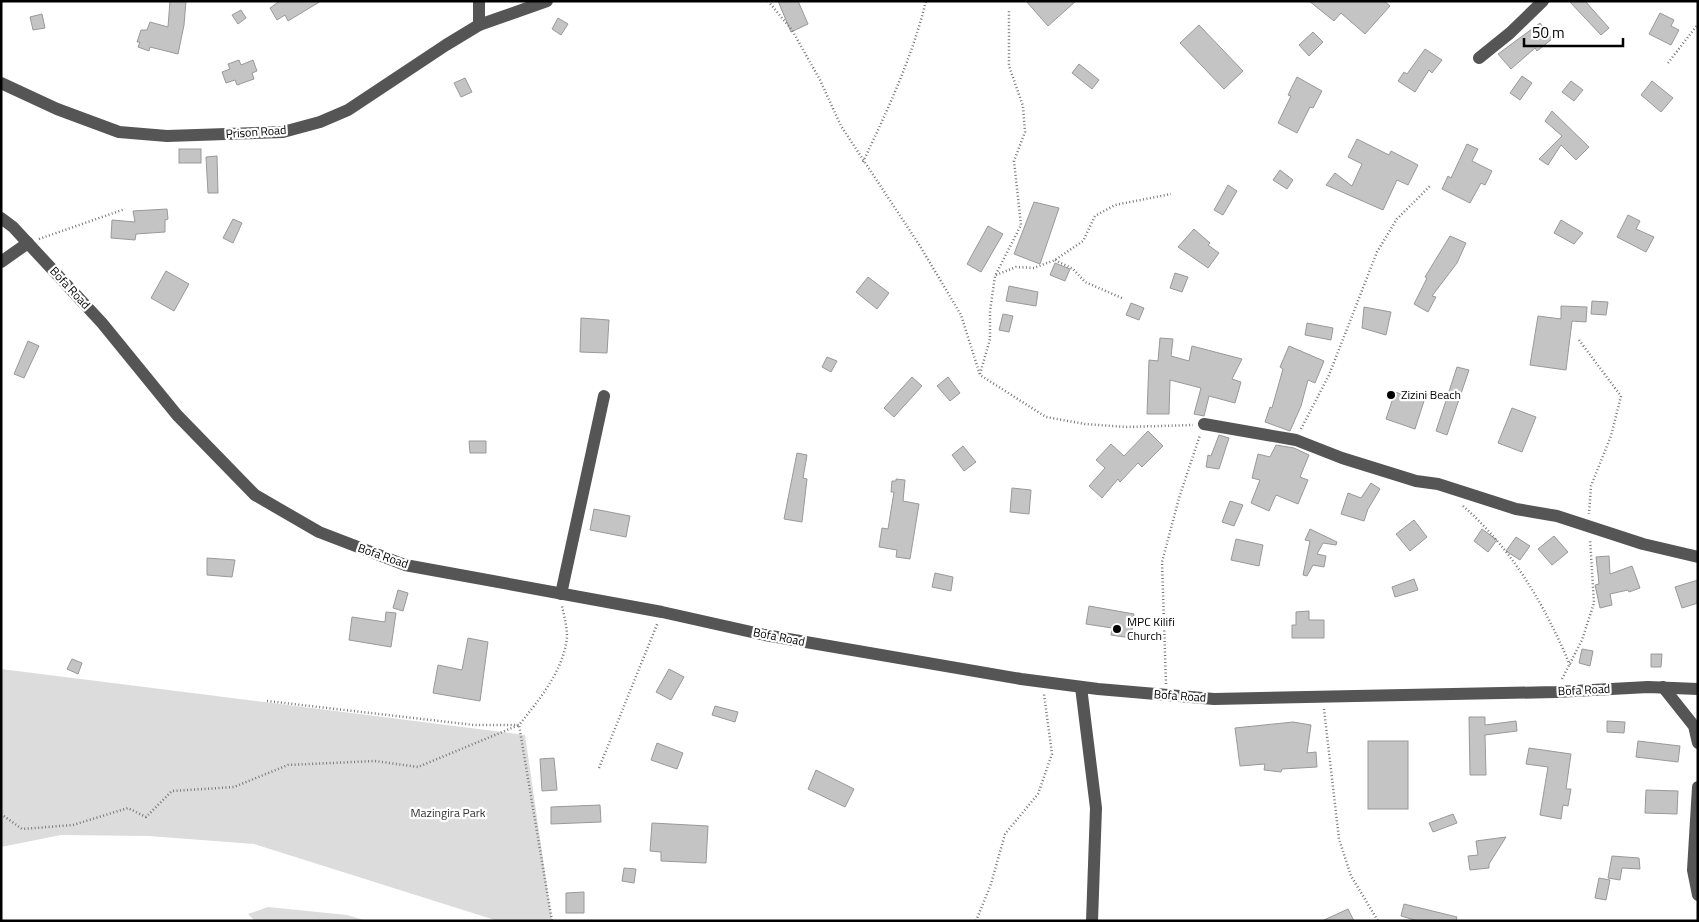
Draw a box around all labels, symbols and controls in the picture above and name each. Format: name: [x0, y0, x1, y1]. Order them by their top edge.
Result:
scale bar: [1524, 15, 1623, 47]
text: 50 m: [1532, 21, 1565, 44]
street label: Prison Road: [225, 120, 287, 143]
street label: Bofa Road: [46, 262, 95, 313]
place label: Zizini Beach: [1401, 385, 1461, 404]
marker: Zizini Beach: [1385, 389, 1397, 401]
street label: Bofa Road: [355, 538, 411, 573]
place label: MPC Kilifi Church: [1127, 612, 1175, 645]
street label: Bofa Road: [752, 622, 807, 651]
marker: MPC Kilifi Church: [1111, 623, 1123, 635]
street label: Bofa Road: [1557, 679, 1611, 700]
street label: Bofa Road: [1153, 684, 1207, 707]
park label: Mazingira Park: [410, 803, 486, 822]

